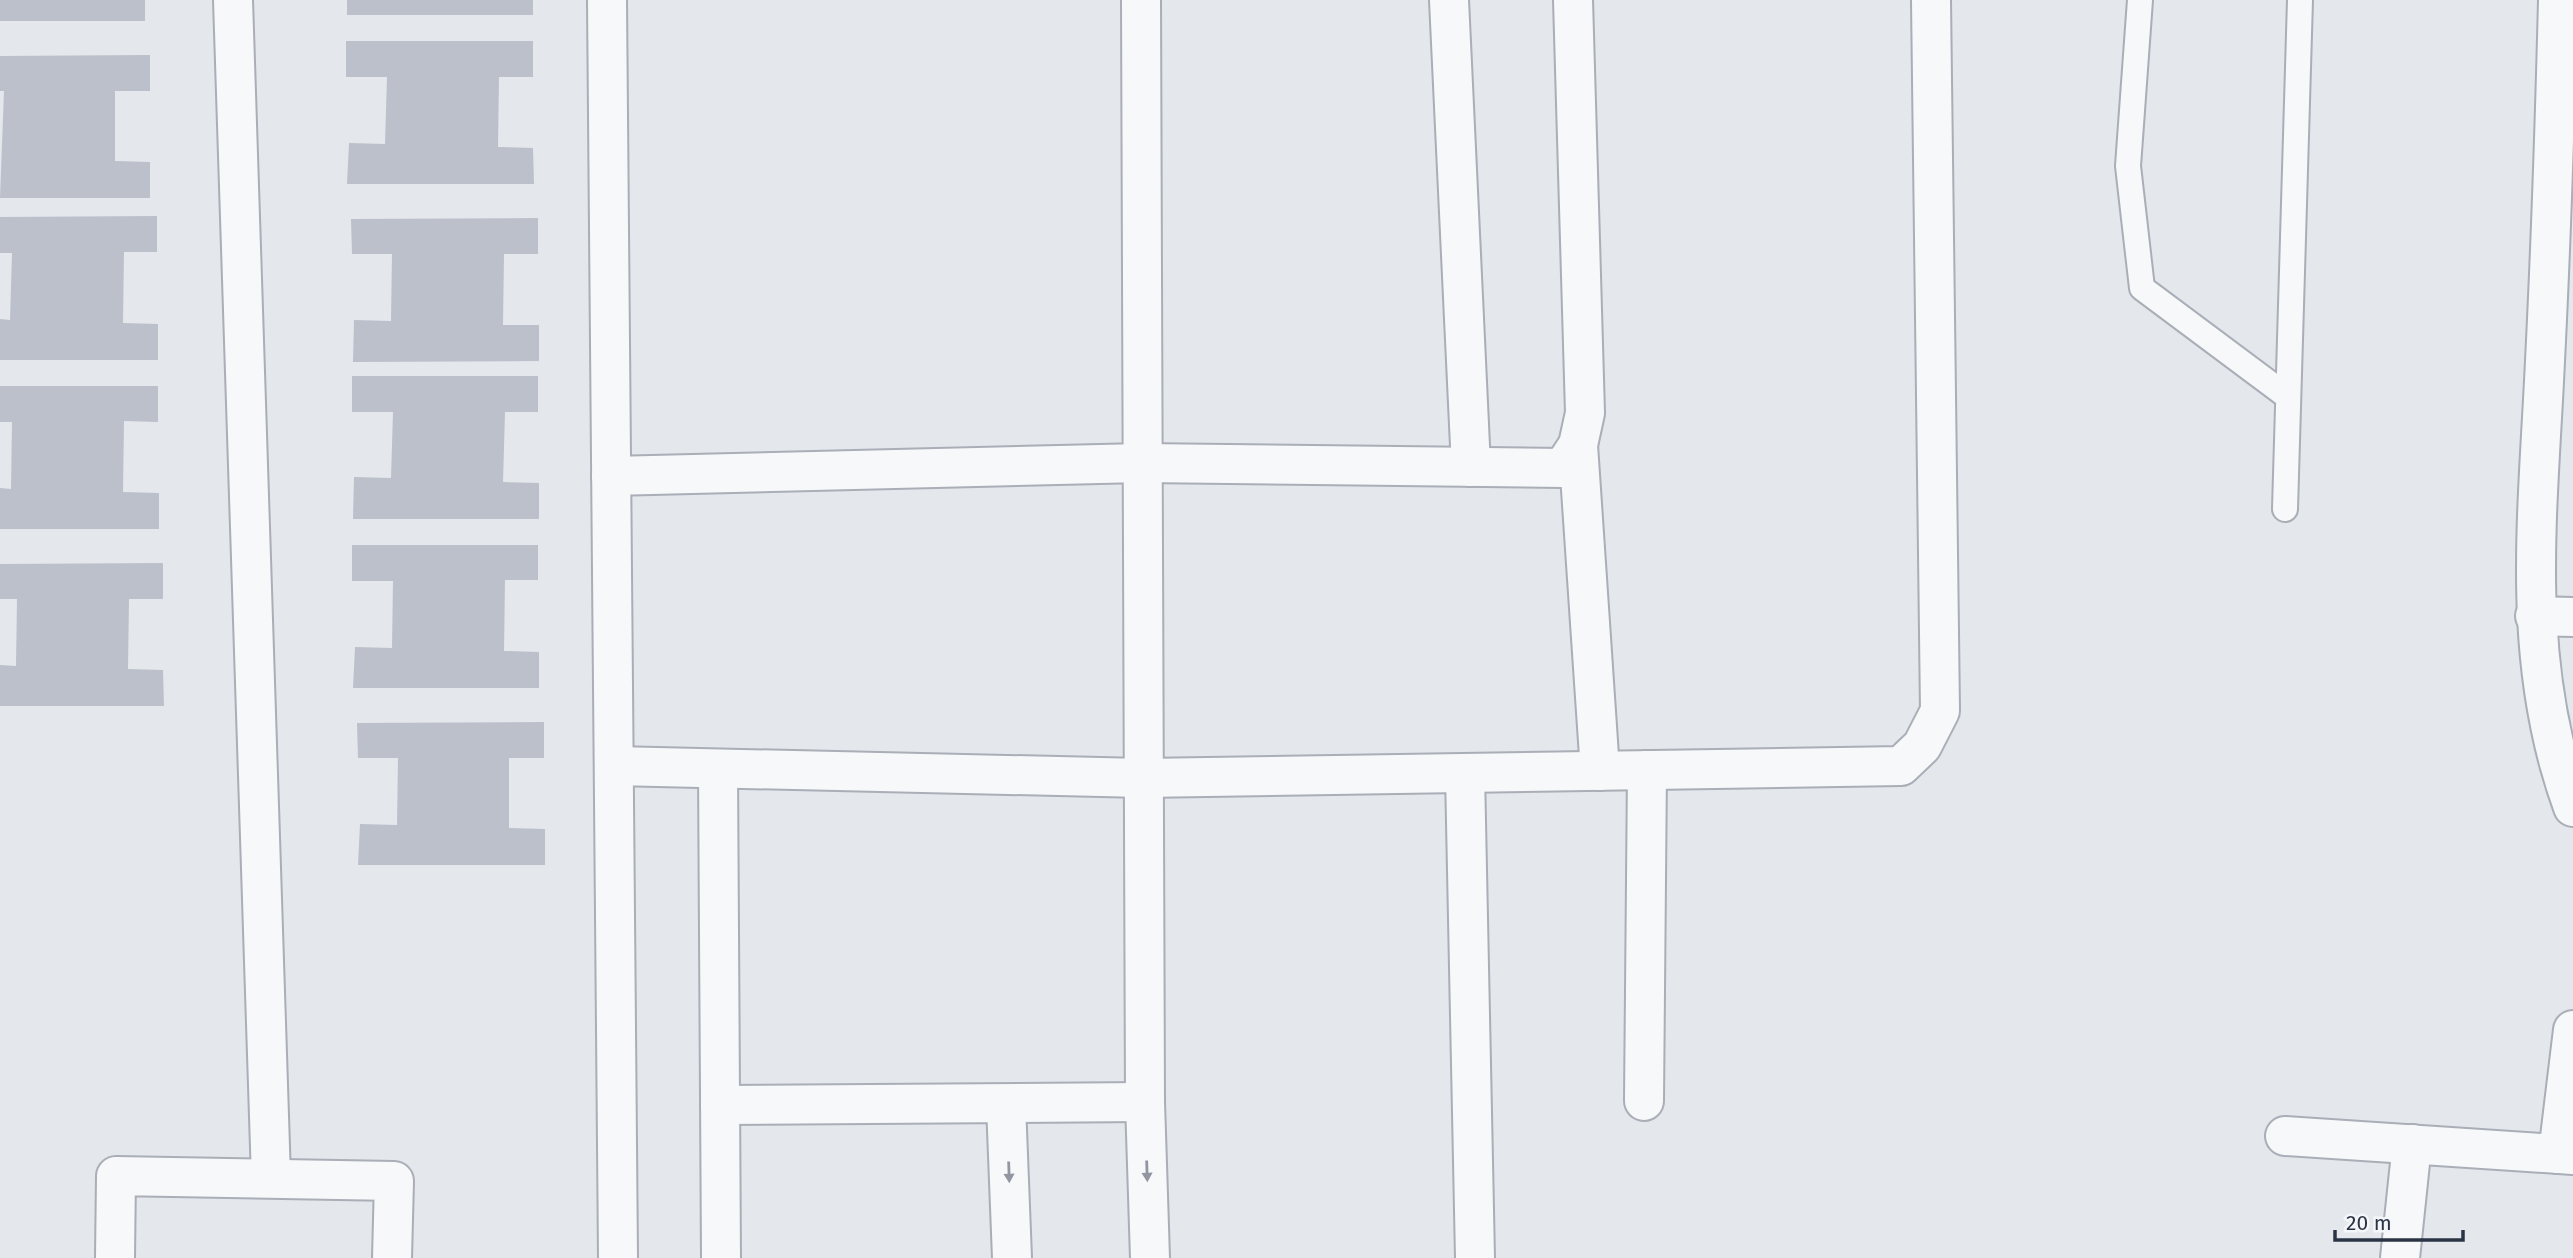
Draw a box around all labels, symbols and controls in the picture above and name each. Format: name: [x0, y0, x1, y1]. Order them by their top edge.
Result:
one-way arrow: [1142, 1160, 1153, 1182]
one-way arrow: [1003, 1161, 1014, 1183]
scale bar: [2335, 1198, 2463, 1242]
text: 20 m: [2346, 1210, 2392, 1236]

